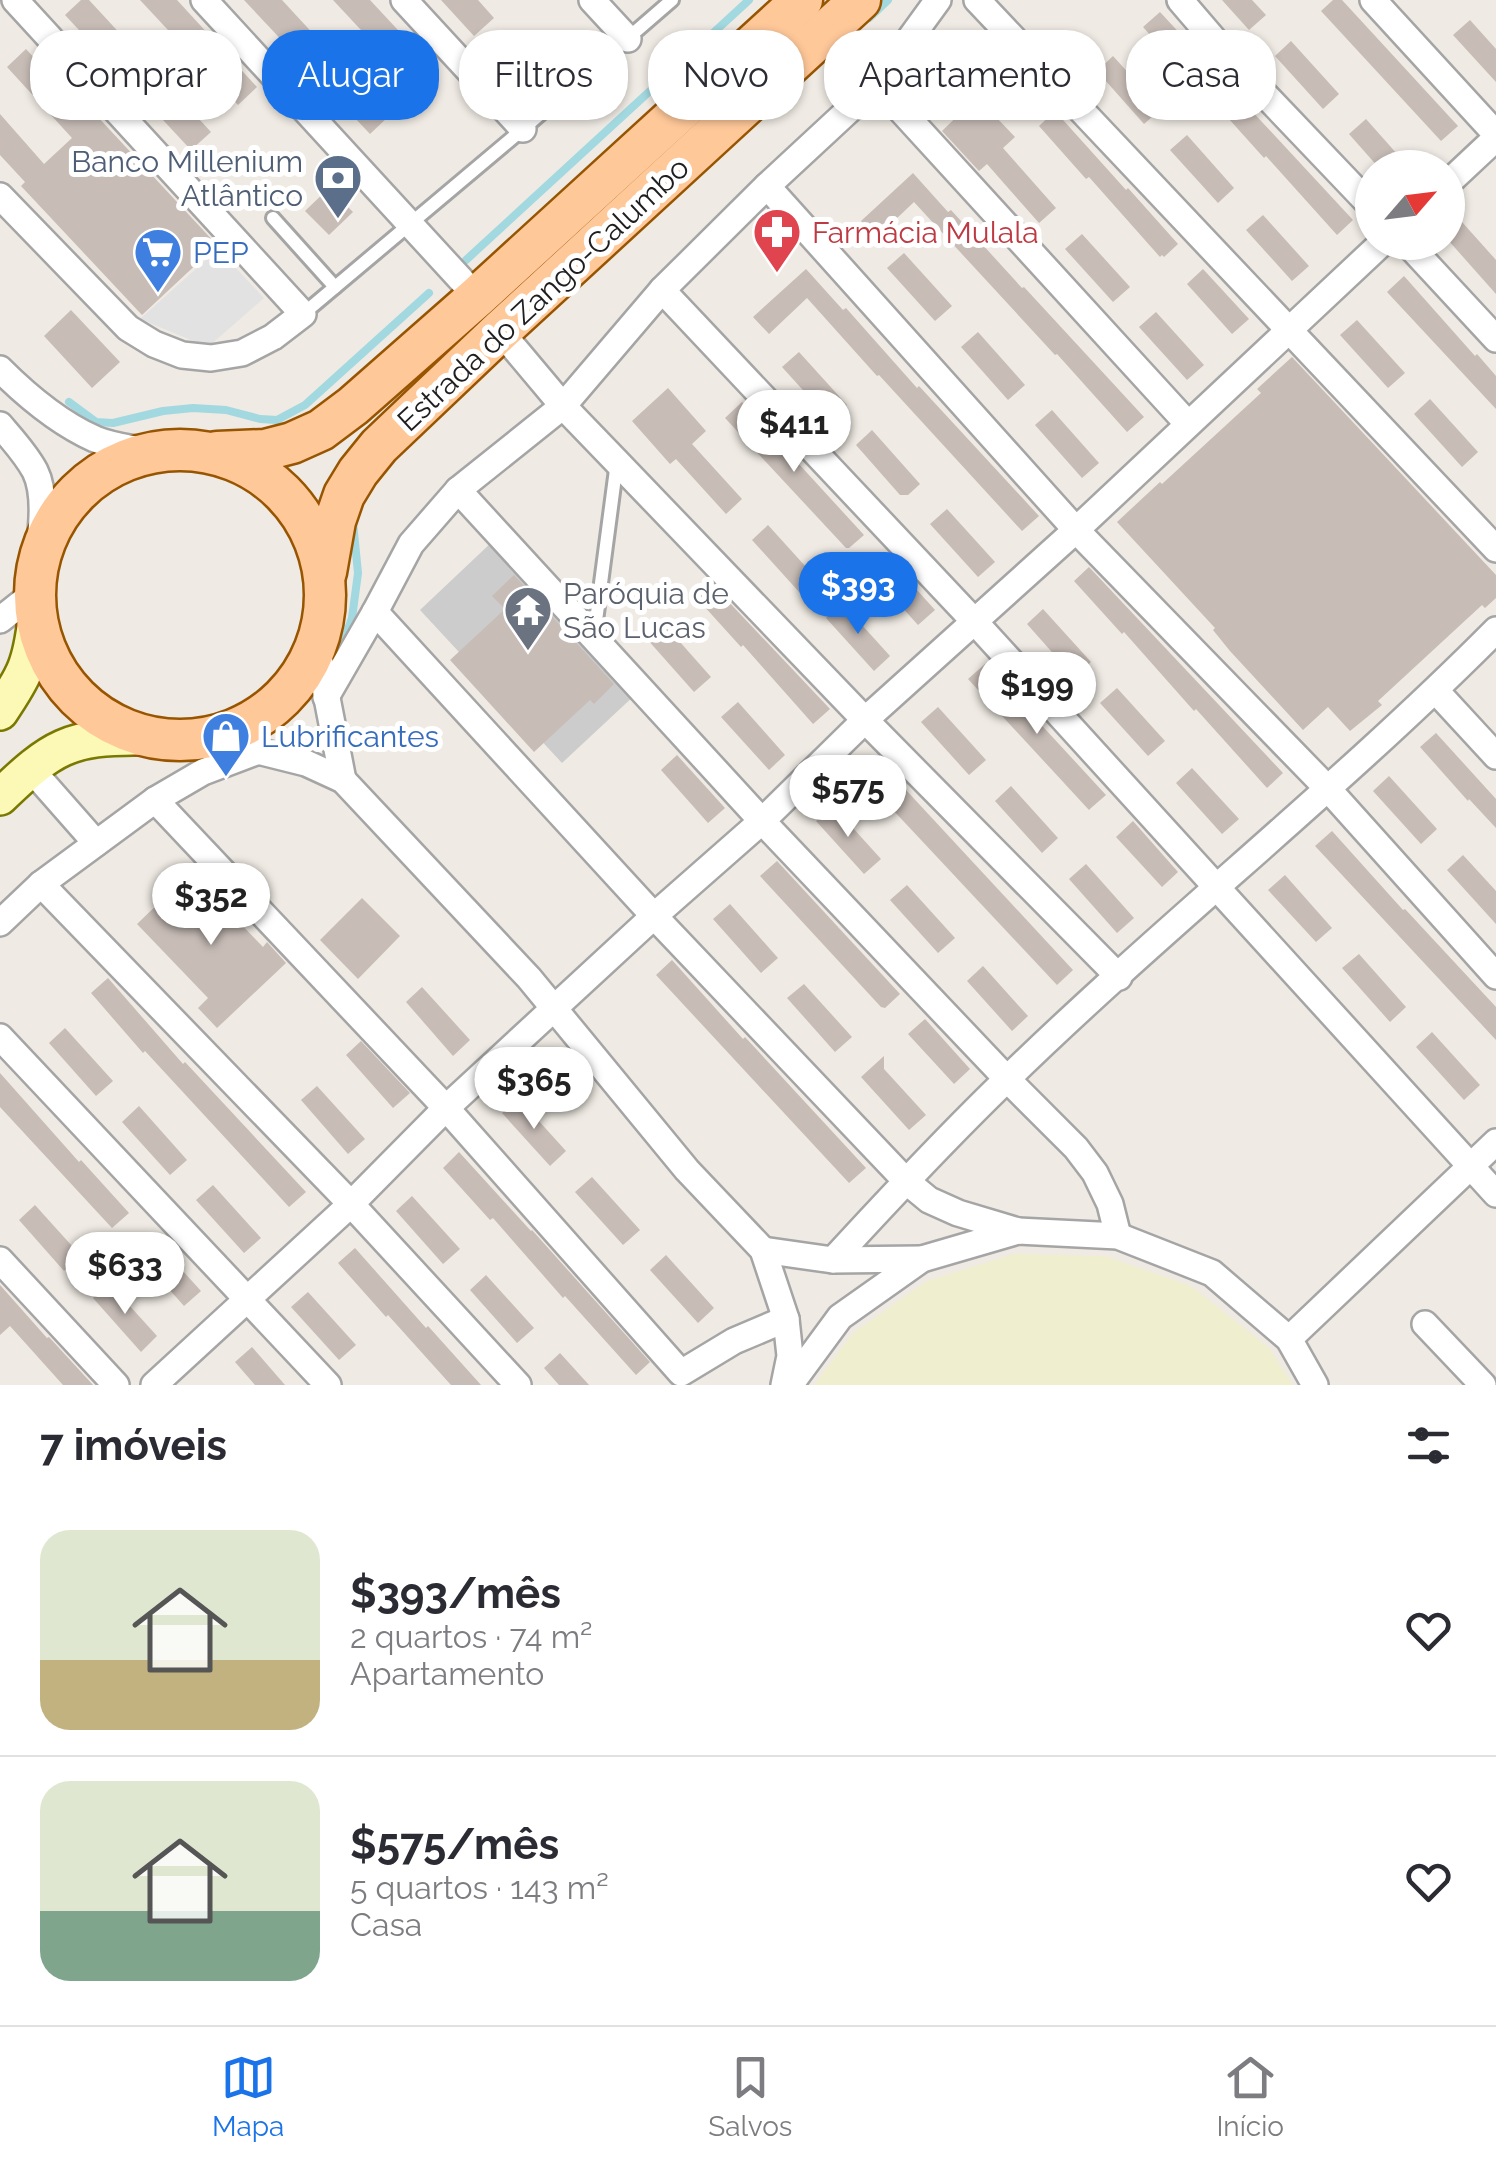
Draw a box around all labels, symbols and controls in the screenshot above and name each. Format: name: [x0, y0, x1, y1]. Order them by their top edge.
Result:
chip: Comprar: [30, 30, 242, 120]
chip: Alugar: [262, 30, 439, 120]
chip: Filtros: [459, 30, 628, 120]
chip: Novo: [648, 30, 804, 120]
chip: Apartamento: [824, 30, 1106, 120]
chip: Casa: [1126, 30, 1276, 120]
place label: Banco Millenium Atlântico: [71, 144, 303, 213]
street label: Estrada do Zango-Calumbo: [390, 150, 696, 438]
north arrow: [1355, 150, 1465, 260]
map controls: [1355, 150, 1465, 260]
bank icon: Banco Millenium Atlântico: [312, 152, 364, 220]
pharmacy icon: Farmácia Mulala: [751, 206, 803, 274]
place label: Farmácia Mulala: [812, 215, 1039, 250]
supermarket icon: PEP: [132, 226, 184, 294]
place label: PEP: [193, 235, 249, 270]
pin: $411: [735, 390, 853, 475]
text: $411: [759, 404, 829, 441]
pin: $393: [799, 552, 917, 637]
text: $393: [821, 566, 895, 603]
place label: Paróquia de São Lucas: [563, 576, 729, 645]
temple icon: Paróquia de São Lucas: [502, 584, 554, 652]
pin: $199: [978, 652, 1096, 737]
text: $199: [1000, 666, 1074, 703]
shop icon: Lubrificantes: [200, 710, 252, 778]
place label: Lubrificantes: [261, 719, 439, 754]
pin: $575: [789, 755, 907, 840]
text: $575: [811, 769, 885, 806]
pin: $352: [152, 863, 270, 948]
text: $352: [174, 877, 248, 914]
pin: $365: [475, 1047, 593, 1132]
text: $365: [496, 1061, 572, 1098]
pin: $633: [66, 1232, 184, 1317]
text: $633: [87, 1246, 163, 1283]
icon: filters: [1401, 1418, 1456, 1473]
text: 7 imóveis: [40, 1421, 227, 1470]
text: $393/mês: [350, 1569, 561, 1618]
icon: home: [120, 1570, 240, 1690]
icon: heart: [1401, 1603, 1456, 1658]
text: 2 quartos · 74 m²: [350, 1618, 593, 1655]
text: Apartamento: [350, 1655, 544, 1692]
text: $575/mês: [350, 1820, 559, 1869]
icon: home: [120, 1821, 240, 1941]
icon: heart: [1401, 1854, 1456, 1909]
text: 5 quartos · 143 m²: [350, 1869, 609, 1906]
text: Casa: [350, 1906, 422, 1943]
tab: Mapa: [212, 2050, 284, 2143]
tab: Salvos: [708, 2050, 792, 2143]
tab: Início: [1216, 2050, 1284, 2143]

